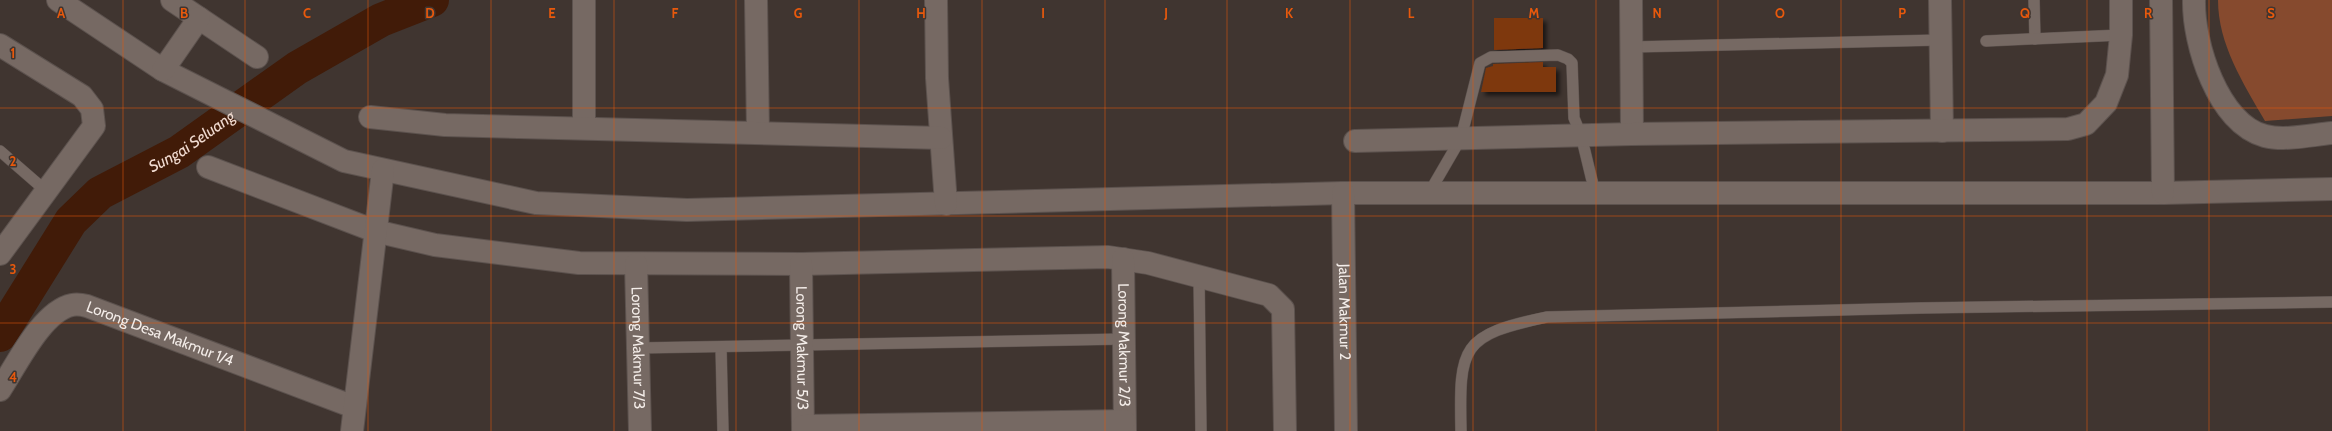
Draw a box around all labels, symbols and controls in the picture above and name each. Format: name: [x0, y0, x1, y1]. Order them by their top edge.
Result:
text: A: [57, 5, 66, 21]
text: B: [180, 5, 188, 21]
text: C: [303, 5, 311, 21]
text: D: [425, 5, 435, 21]
text: E: [548, 5, 556, 21]
text: F: [672, 5, 679, 21]
text: G: [794, 5, 803, 21]
text: H: [916, 5, 926, 21]
text: I: [1041, 5, 1045, 21]
text: J: [1163, 5, 1168, 21]
text: K: [1285, 5, 1294, 21]
text: L: [1408, 5, 1415, 21]
text: M: [1529, 5, 1540, 21]
text: N: [1652, 5, 1662, 21]
text: O: [1775, 5, 1785, 21]
text: P: [1898, 5, 1906, 21]
text: Q: [2020, 5, 2030, 21]
text: R: [2144, 5, 2152, 21]
text: S: [2267, 5, 2275, 21]
text: 1: [11, 45, 15, 61]
water label: Sungai Seluang: [145, 106, 239, 176]
text: 2: [10, 153, 17, 169]
text: 3: [9, 261, 17, 277]
street label: Jalan Makmur 2: [1335, 263, 1354, 360]
street label: Lorong Makmur 2/3: [1114, 283, 1134, 407]
street label: Lorong Makmur 7/3: [628, 286, 648, 409]
street label: Lorong Makmur 5/3: [792, 286, 812, 410]
street label: Lorong Desa Makmur 1/4: [84, 298, 236, 370]
text: 4: [9, 369, 17, 385]

